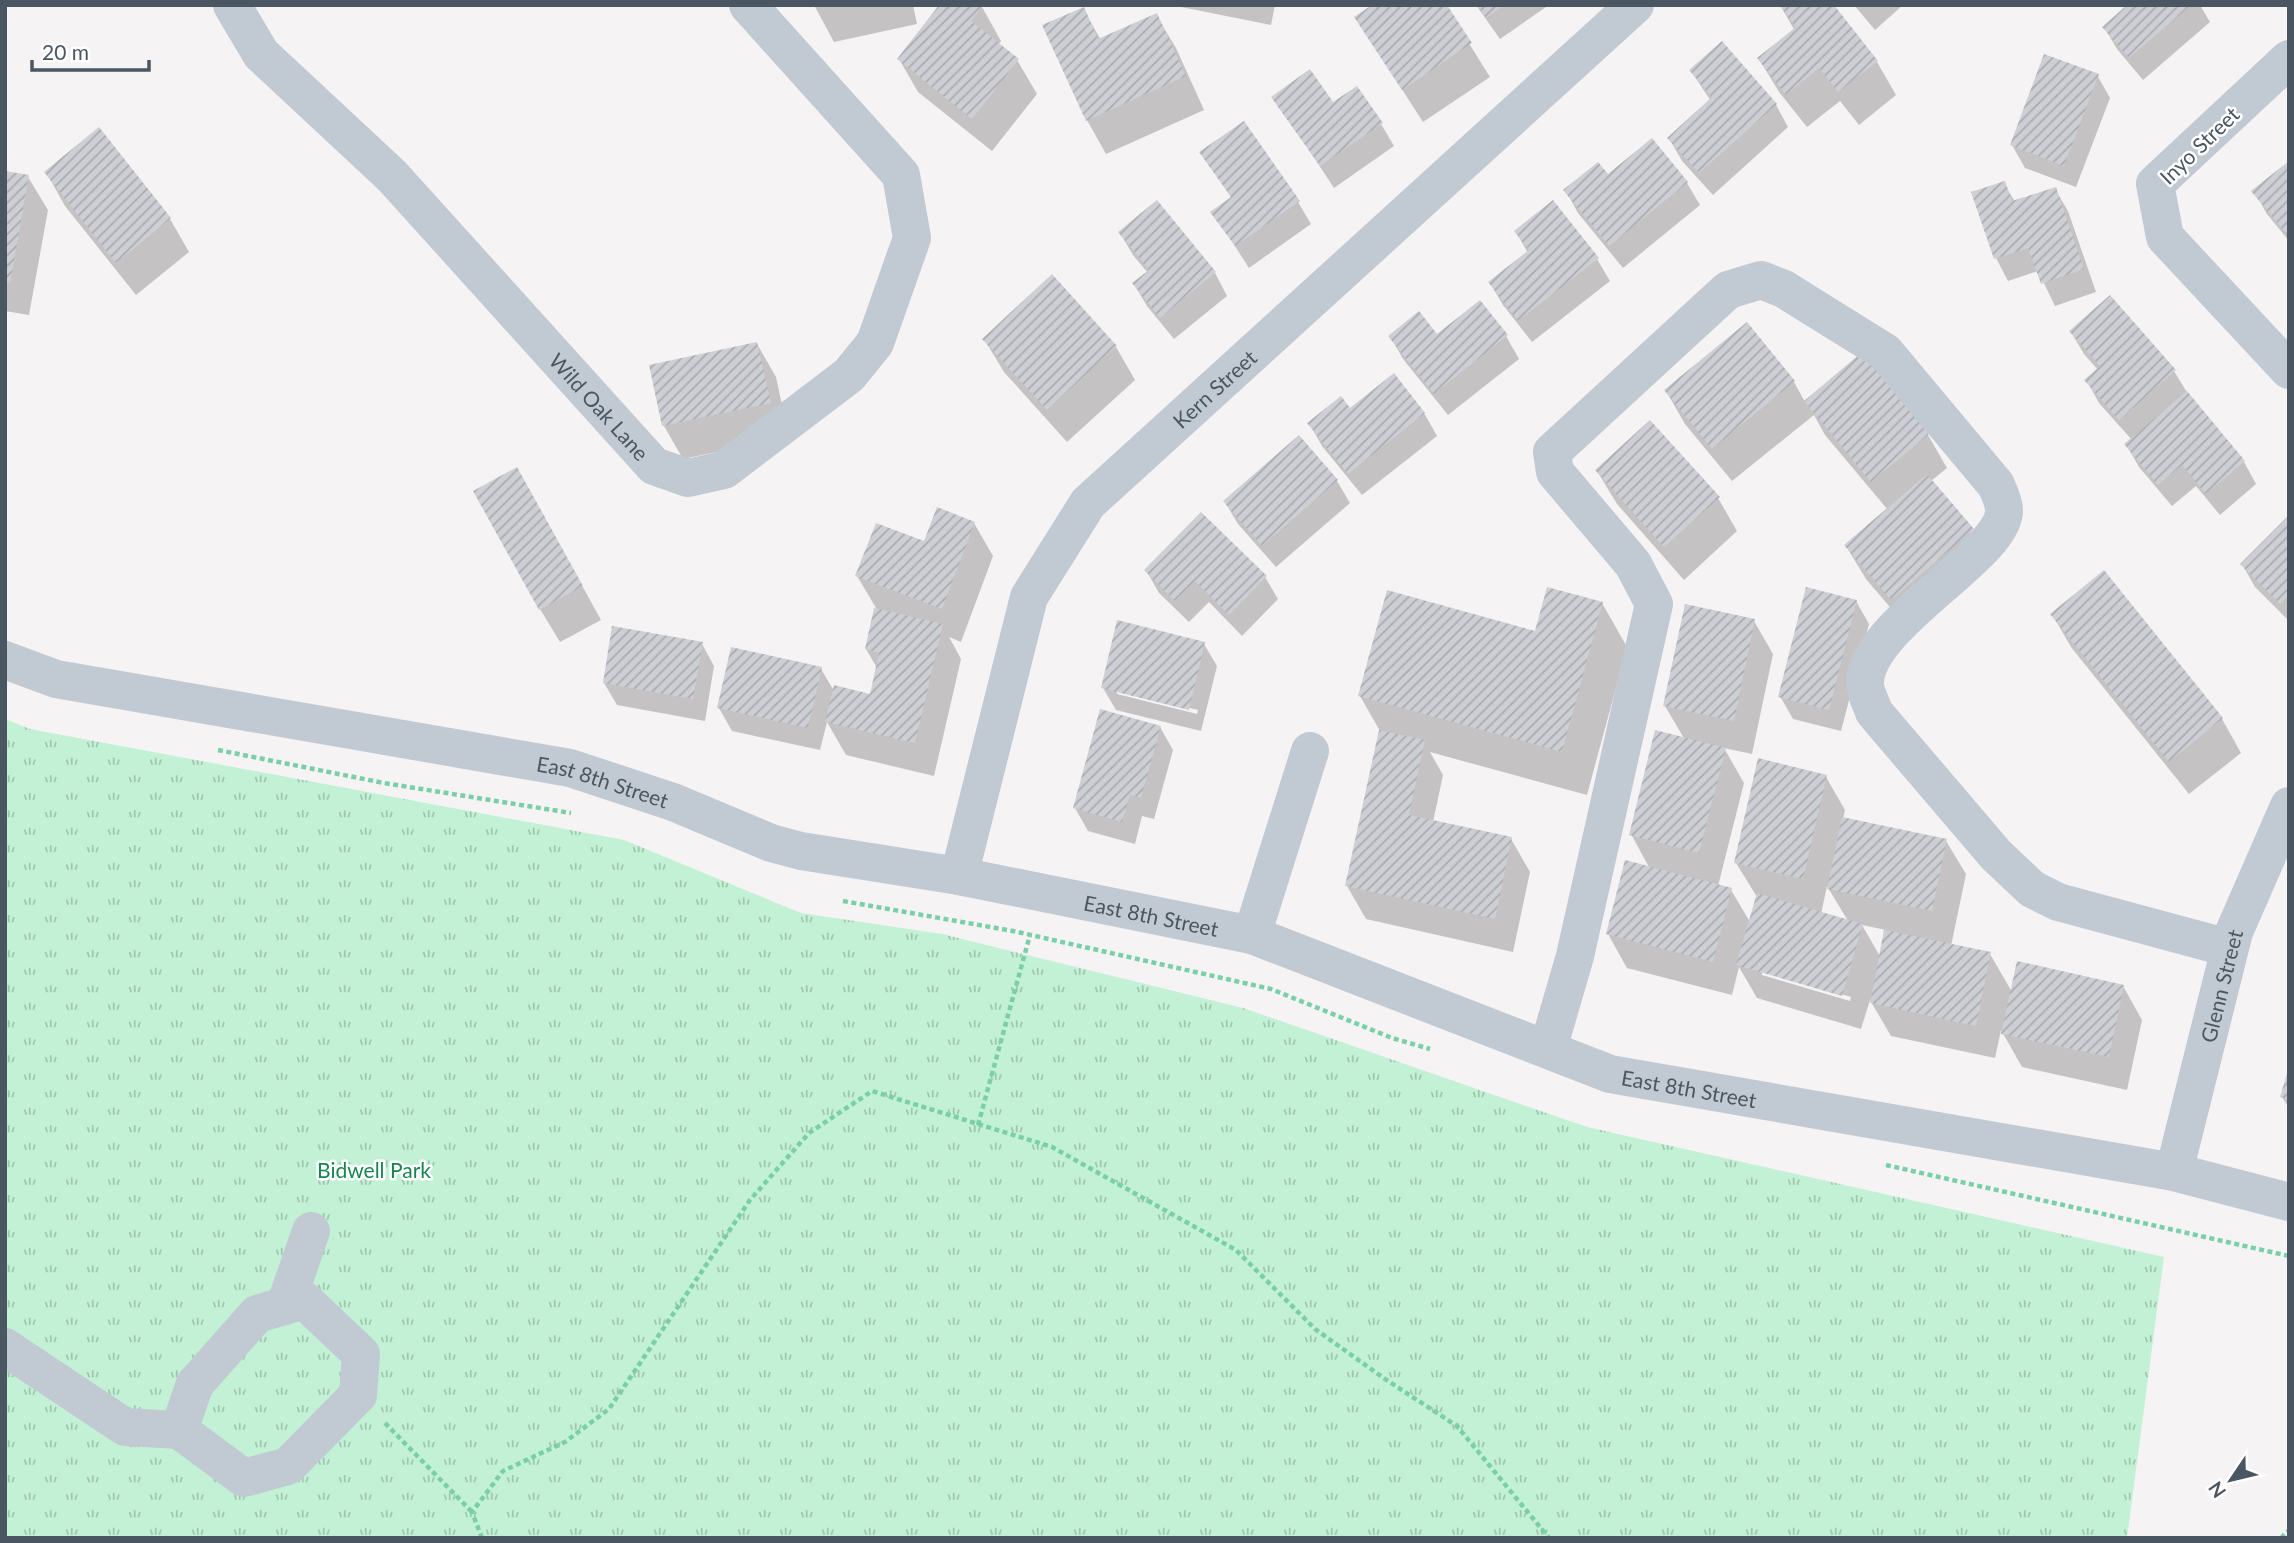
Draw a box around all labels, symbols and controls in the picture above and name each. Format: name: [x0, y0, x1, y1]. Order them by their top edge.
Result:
scale bar: [32, 28, 149, 72]
text: 20 m: [42, 39, 89, 64]
street label: Inyo Street: [2154, 101, 2244, 189]
street label: Kern Street: [1167, 344, 1261, 433]
street label: Wild Oak Lane: [545, 347, 655, 465]
street label: East 8th Street: [535, 750, 672, 812]
street label: East 8th Street: [1082, 889, 1221, 941]
street label: Glenn Street: [2194, 926, 2247, 1045]
street label: East 8th Street: [1620, 1064, 1759, 1112]
park label: Bidwell Park: [317, 1157, 431, 1182]
north arrow: [2196, 1445, 2266, 1515]
text: N: [2203, 1477, 2230, 1503]

